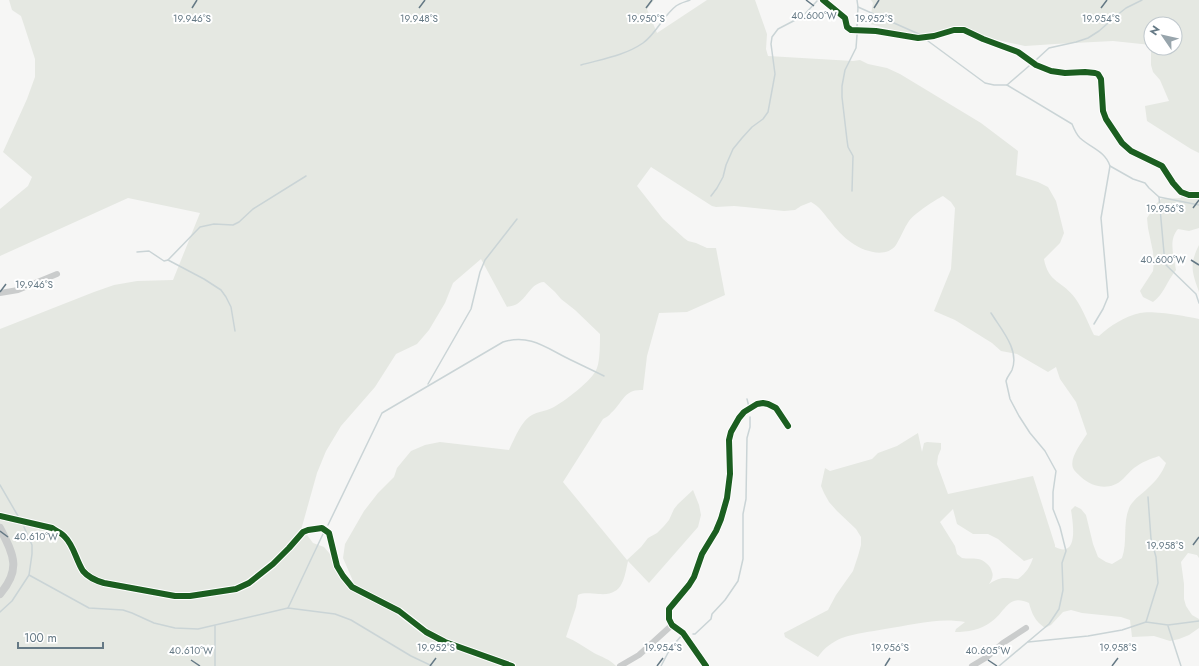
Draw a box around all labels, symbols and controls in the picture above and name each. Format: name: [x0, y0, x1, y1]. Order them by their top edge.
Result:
text: 40.600°W: [791, 8, 837, 23]
text: 19.946°S: [173, 11, 212, 26]
text: 19.948°S: [400, 11, 438, 26]
text: 19.950°S: [627, 11, 666, 26]
text: 19.952°S: [855, 11, 893, 26]
text: 19.954°S: [1082, 11, 1121, 26]
north arrow: [1143, 16, 1183, 56]
text: N: [1146, 22, 1164, 39]
text: 19.956°S: [1146, 201, 1185, 216]
text: 40.600°W: [1140, 252, 1186, 267]
text: 19.946°S: [15, 277, 54, 292]
text: 40.610°W: [14, 529, 58, 544]
text: 19.958°S: [1146, 538, 1184, 553]
scale bar: [18, 624, 103, 650]
text: 100 m: [24, 629, 57, 647]
text: 19.952°S: [417, 640, 455, 655]
text: 19.954°S: [644, 640, 683, 655]
text: 19.956°S: [871, 640, 910, 655]
text: 19.958°S: [1099, 640, 1137, 655]
text: 40.610°W: [169, 643, 213, 658]
text: 40.605°W: [966, 643, 1011, 658]

